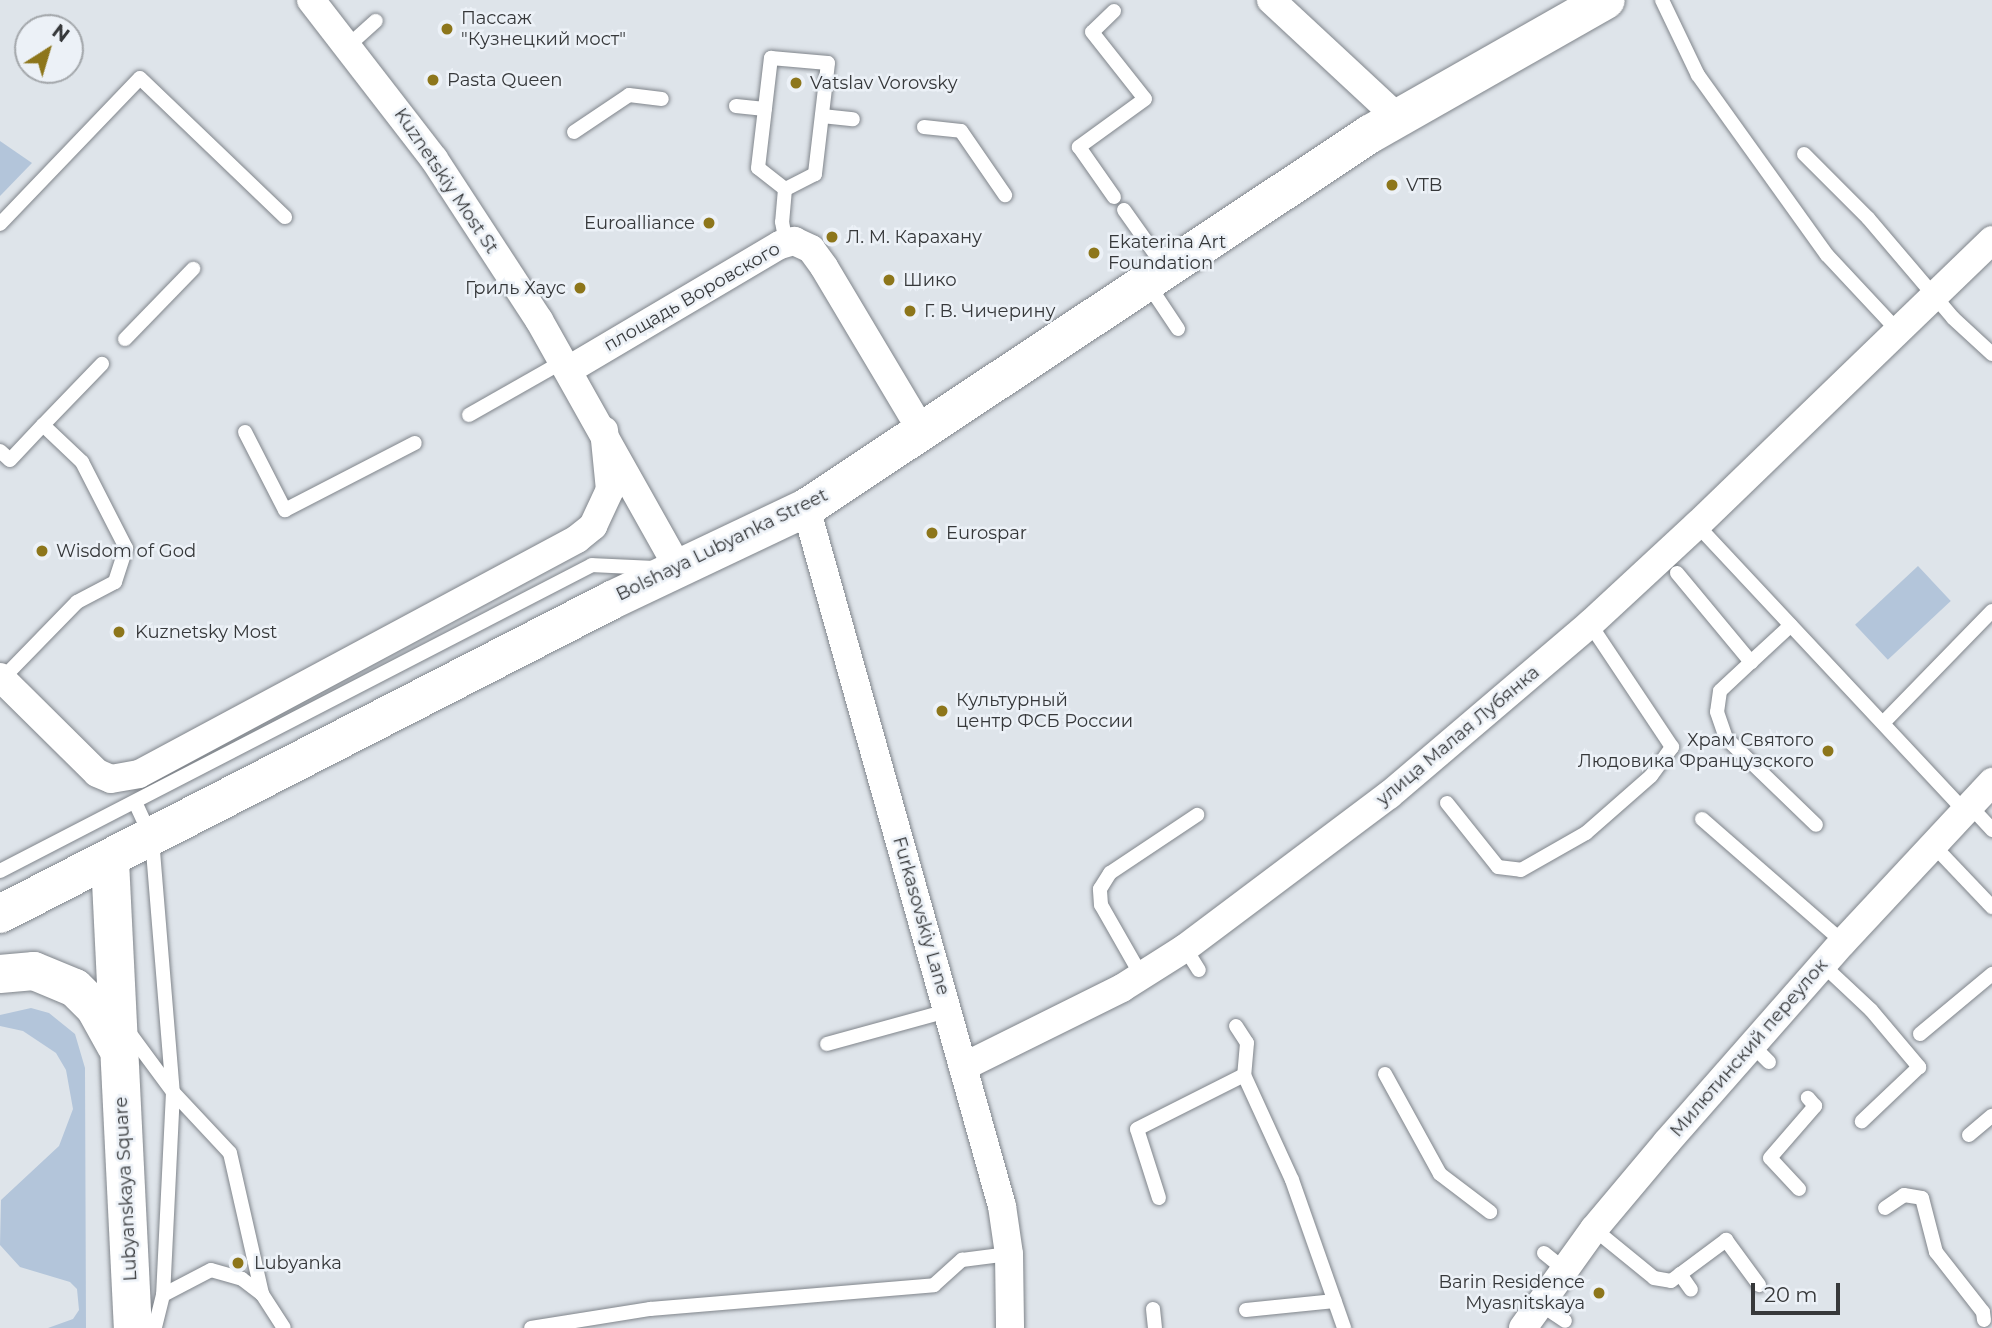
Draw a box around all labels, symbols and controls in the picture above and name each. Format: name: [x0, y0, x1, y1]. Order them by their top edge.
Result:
place label: Пассаж "Кузнецкий мост": [461, 8, 626, 50]
north arrow: [14, 14, 84, 84]
text: N: [48, 20, 74, 47]
marker: Пассаж "Кузнецкий мост": [439, 21, 455, 37]
place label: Pasta Queen: [447, 69, 562, 91]
marker: Pasta Queen: [425, 72, 441, 88]
place label: Vatslav Vorovsky: [810, 72, 957, 94]
marker: Vatslav Vorovsky: [788, 75, 804, 91]
street label: Kuznetskiy Most St: [389, 104, 503, 258]
place label: VTB: [1406, 174, 1442, 196]
marker: VTB: [1384, 177, 1400, 193]
place label: Euroalliance: [584, 212, 695, 234]
marker: Euroalliance: [701, 215, 717, 231]
place label: Л. М. Карахану: [846, 226, 982, 248]
marker: Л. М. Карахану: [824, 229, 840, 245]
place label: Ekaterina Art Foundation: [1108, 232, 1226, 274]
street label: площадь Воровского: [600, 238, 784, 356]
marker: Ekaterina Art Foundation: [1086, 245, 1102, 261]
place label: Шико: [903, 269, 957, 291]
marker: Шико: [881, 272, 897, 288]
place label: Гриль Хаус: [465, 277, 566, 299]
marker: Гриль Хаус: [572, 280, 588, 296]
place label: Г. В. Чичерину: [924, 300, 1056, 322]
marker: Г. В. Чичерину: [902, 303, 918, 319]
street label: Bolshaya Lubyanka Street: [613, 484, 831, 606]
place label: Eurospar: [946, 522, 1027, 544]
marker: Eurospar: [924, 525, 940, 541]
place label: Wisdom of God: [56, 540, 196, 562]
marker: Wisdom of God: [34, 543, 50, 559]
place label: Kuznetsky Most: [135, 621, 277, 643]
marker: Kuznetsky Most: [109, 622, 129, 642]
street label: улица Малая Лубянка: [1372, 662, 1544, 810]
place label: Культурный центр ФСБ России: [956, 690, 1133, 732]
marker: Культурный центр ФСБ России: [934, 703, 950, 719]
place label: Храм Святого Людовика Французского: [1578, 730, 1814, 772]
marker: Храм Святого Людовика Французского: [1820, 743, 1836, 759]
street label: Furkasovskiy Lane: [888, 834, 954, 998]
street label: Милютинский переулок: [1666, 955, 1832, 1141]
street label: Lubyanskaya Square: [110, 1096, 142, 1282]
place label: Lubyanka: [254, 1252, 342, 1274]
marker: Lubyanka: [228, 1253, 248, 1273]
scale bar: [1754, 1268, 1843, 1312]
place label: Barin Residence Myasnitskaya: [1438, 1272, 1585, 1314]
text: 20 m: [1764, 1282, 1818, 1307]
marker: Barin Residence Myasnitskaya: [1591, 1285, 1607, 1301]

